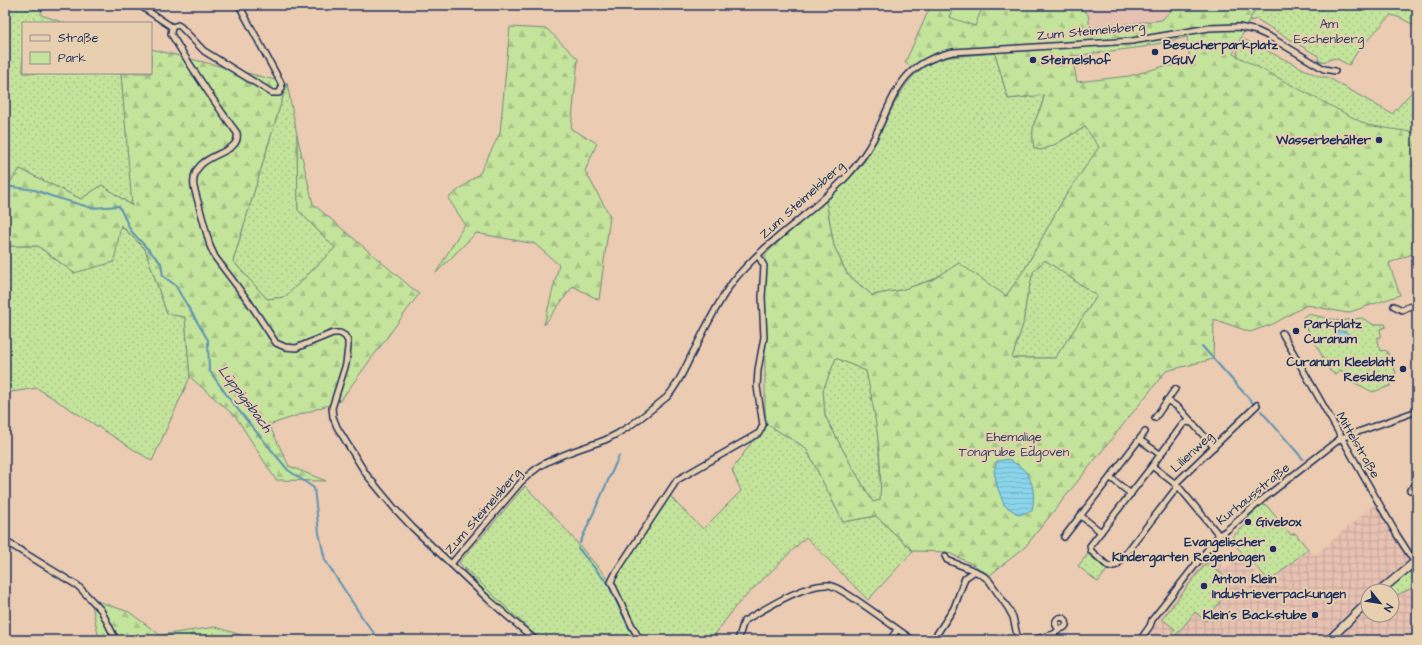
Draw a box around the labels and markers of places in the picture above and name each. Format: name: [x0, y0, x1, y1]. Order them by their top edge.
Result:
place label: Besucherparkplatz DGUV: [1163, 36, 1278, 69]
marker: Besucherparkplatz DGUV: [1150, 47, 1160, 57]
place label: Steimelshof: [1040, 51, 1112, 69]
marker: Steimelshof: [1028, 55, 1038, 65]
place label: Wasserbehälter: [1275, 131, 1372, 149]
marker: Wasserbehälter: [1374, 135, 1384, 145]
place label: Parkplatz Curanum: [1304, 315, 1362, 348]
marker: Parkplatz Curanum: [1291, 326, 1301, 336]
place label: Curanum Kleeblatt Residenz: [1287, 353, 1396, 386]
marker: Curanum Kleeblatt Residenz: [1398, 364, 1408, 374]
place label: Givebox: [1256, 513, 1302, 531]
marker: Givebox: [1243, 517, 1253, 527]
place label: Evangelischer Kindergarten Regenbogen: [1112, 533, 1266, 568]
marker: Evangelischer Kindergarten Regenbogen: [1268, 544, 1278, 554]
place label: Anton Klein Industrieverpackungen: [1212, 570, 1347, 605]
marker: Anton Klein Industrieverpackungen: [1199, 581, 1209, 591]
place label: Klein´s Backstube: [1203, 606, 1307, 624]
marker: Klein´s Backstube: [1310, 610, 1320, 620]

